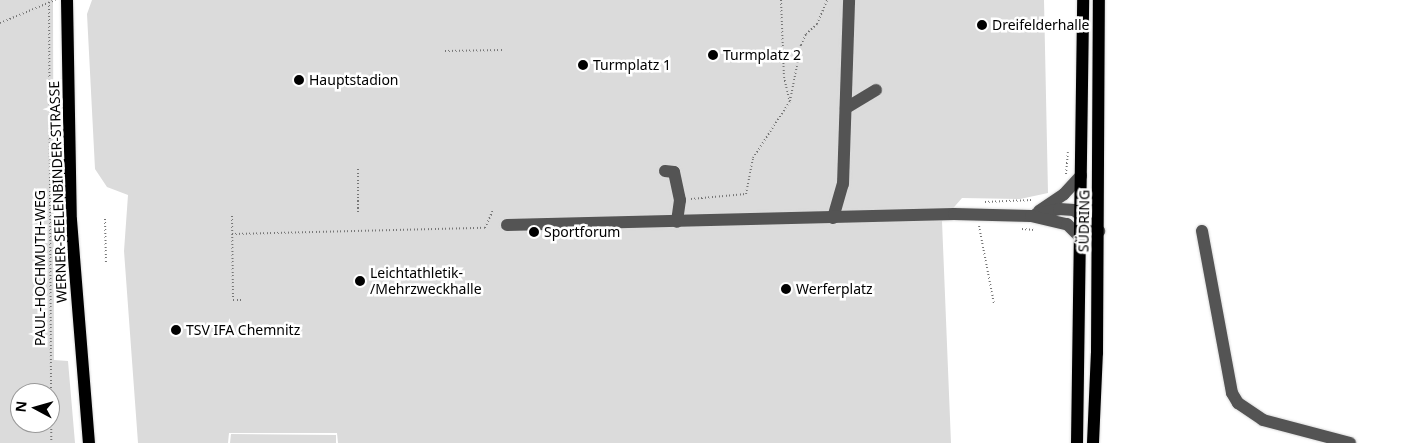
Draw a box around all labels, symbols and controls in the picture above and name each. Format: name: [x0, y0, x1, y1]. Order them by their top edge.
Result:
place label: Dreifelderhalle: [992, 17, 1089, 33]
marker: Dreifelderhalle: [976, 19, 988, 31]
place label: Turmplatz 2: [723, 47, 801, 63]
marker: Turmplatz 2: [707, 49, 719, 61]
place label: Turmplatz 1: [593, 57, 671, 73]
marker: Turmplatz 1: [577, 59, 589, 71]
place label: Hauptstadion: [309, 72, 399, 88]
marker: Hauptstadion: [293, 74, 305, 86]
street label: WERNER-SEELENBINDER-STRASSE: [46, 81, 70, 303]
street label: PAUL-HOCHMUTH-WEG: [32, 190, 48, 346]
street label: SÜDRING: [1075, 190, 1093, 252]
place label: Sportforum: [544, 224, 620, 240]
marker: Sportforum: [528, 226, 540, 238]
place label: Leichtathletik- /Mehrzweckhalle: [370, 265, 482, 298]
marker: Leichtathletik- /Mehrzweckhalle: [354, 275, 366, 287]
place label: Werferplatz: [796, 281, 873, 297]
marker: Werferplatz: [780, 283, 792, 295]
place label: TSV IFA Chemnitz: [186, 322, 300, 338]
marker: TSV IFA Chemnitz: [170, 324, 182, 336]
north arrow: [10, 383, 60, 433]
text: N: [11, 400, 31, 413]

